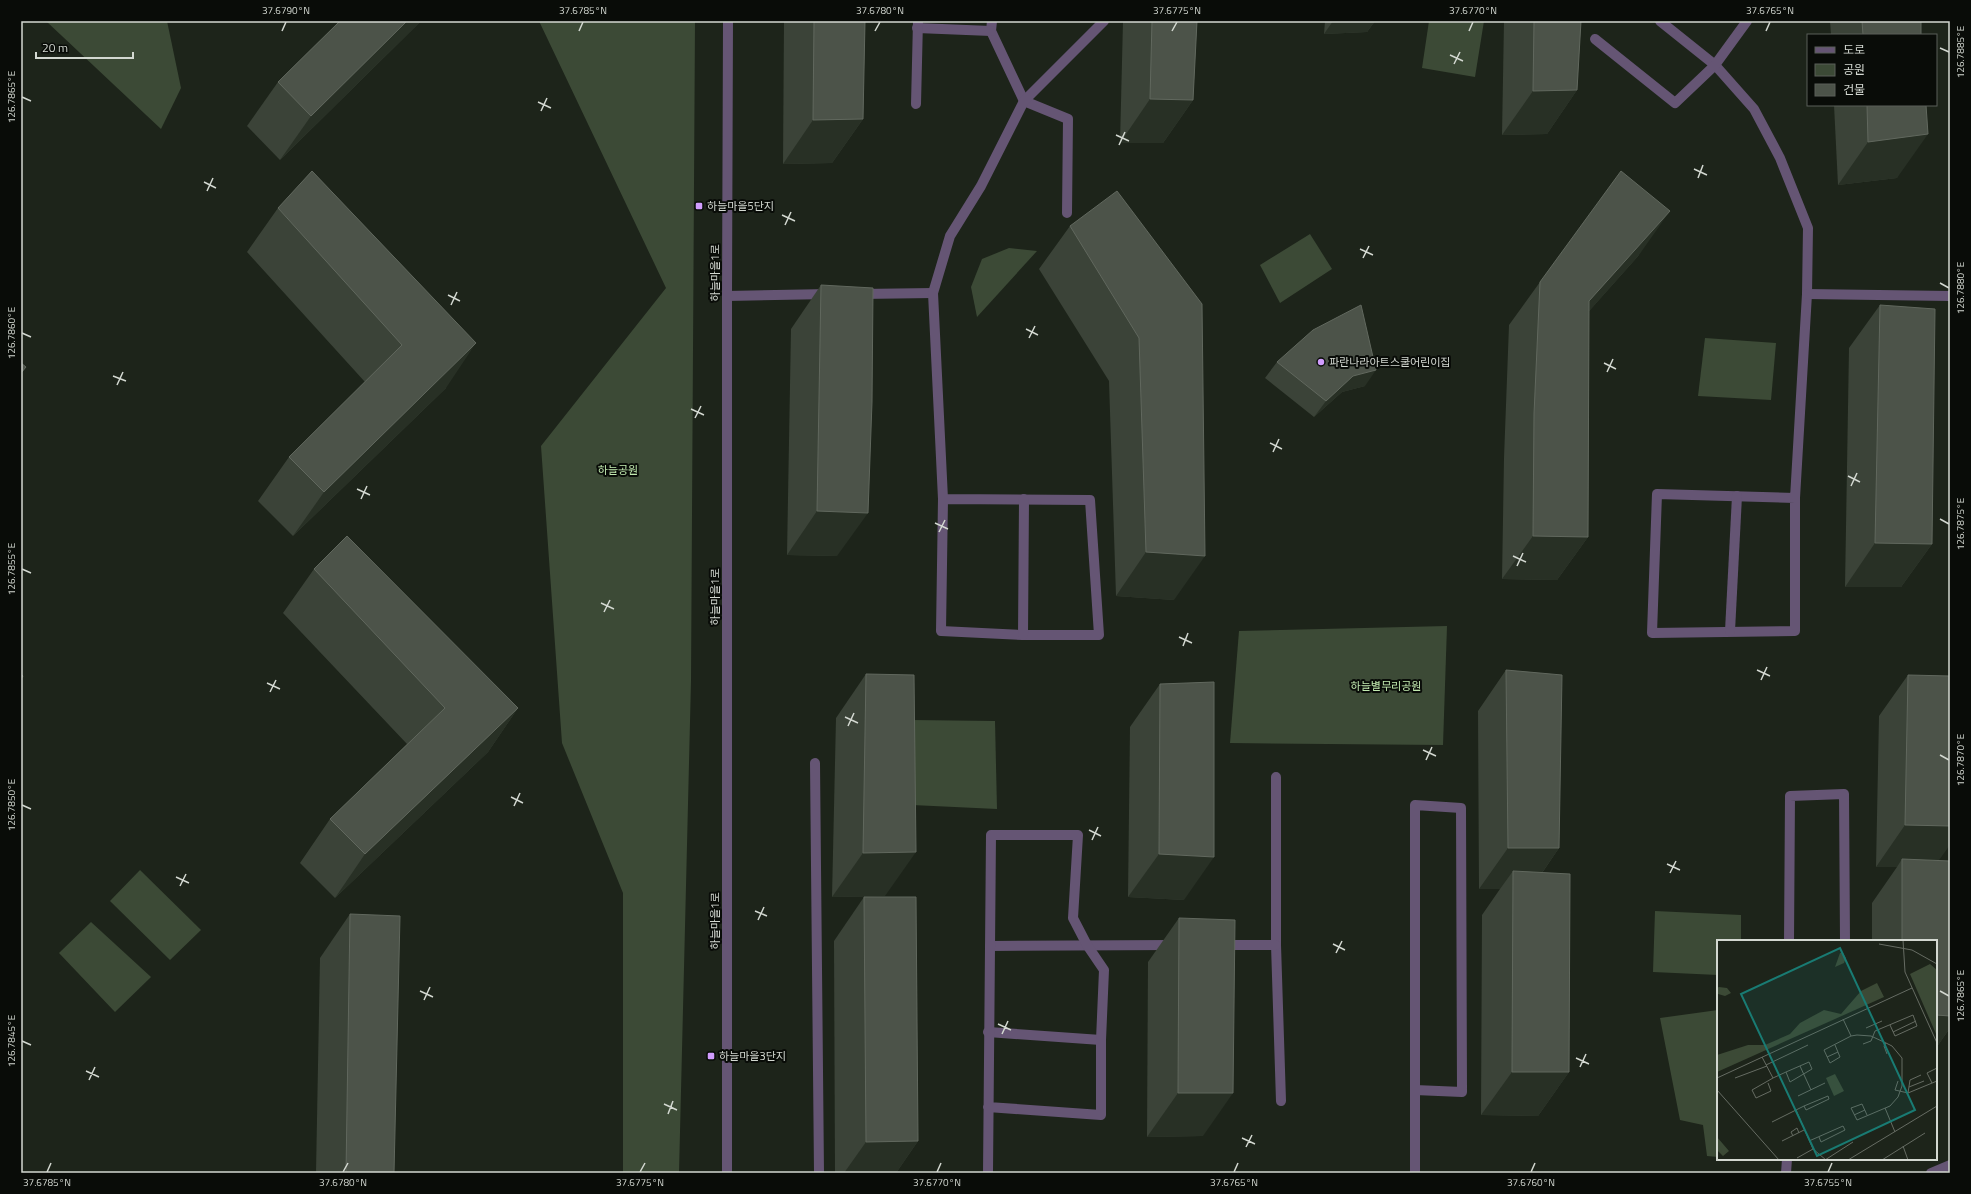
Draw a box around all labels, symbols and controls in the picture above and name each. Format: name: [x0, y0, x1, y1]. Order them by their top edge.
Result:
text: 37.6790°N: [262, 3, 310, 18]
text: 37.6785°N: [559, 3, 607, 18]
text: 37.6780°N: [856, 3, 904, 18]
text: 37.6775°N: [1153, 3, 1201, 18]
text: 37.6770°N: [1449, 3, 1497, 18]
text: 37.6765°N: [1746, 3, 1794, 18]
text: 126.7885°E: [1953, 25, 1968, 78]
scale bar: [36, 34, 133, 60]
legend: [1807, 34, 1937, 106]
text: 20 m: [42, 38, 68, 57]
text: 도로: [1843, 40, 1865, 59]
text: 공원: [1843, 60, 1865, 79]
text: 126.7865°E: [4, 70, 19, 123]
text: 건물: [1843, 80, 1865, 99]
place label: 하늘마을5단지: [707, 198, 774, 214]
marker: 하늘마을5단지: [694, 201, 704, 211]
street label: 하늘마을1로: [707, 245, 723, 301]
text: 126.7880°E: [1953, 261, 1968, 314]
text: 126.7860°E: [4, 306, 19, 359]
place label: 파란나라아트스쿨어린이집: [1329, 354, 1450, 370]
marker: 파란나라아트스쿨어린이집: [1316, 357, 1326, 367]
park label: 하늘공원: [598, 462, 638, 478]
text: 126.7875°E: [1953, 497, 1968, 550]
text: 126.7855°E: [4, 542, 19, 595]
street label: 하늘마을1로: [707, 569, 723, 625]
park label: 하늘별무리공원: [1351, 678, 1421, 694]
text: 126.7870°E: [1953, 733, 1968, 786]
text: 126.7850°E: [4, 778, 19, 831]
street label: 하늘마을1로: [707, 893, 723, 949]
inset map: [1717, 940, 1937, 1160]
text: 126.7865°E: [1953, 969, 1968, 1022]
text: 126.7845°E: [4, 1014, 19, 1067]
place label: 하늘마을3단지: [719, 1048, 786, 1064]
marker: 하늘마을3단지: [706, 1051, 716, 1061]
text: 37.6785°N: [23, 1175, 71, 1190]
text: 37.6780°N: [319, 1175, 367, 1190]
text: 37.6775°N: [616, 1175, 664, 1190]
text: 37.6770°N: [913, 1175, 961, 1190]
text: 37.6765°N: [1210, 1175, 1258, 1190]
text: 37.6760°N: [1507, 1175, 1555, 1190]
text: 37.6755°N: [1804, 1175, 1852, 1190]

